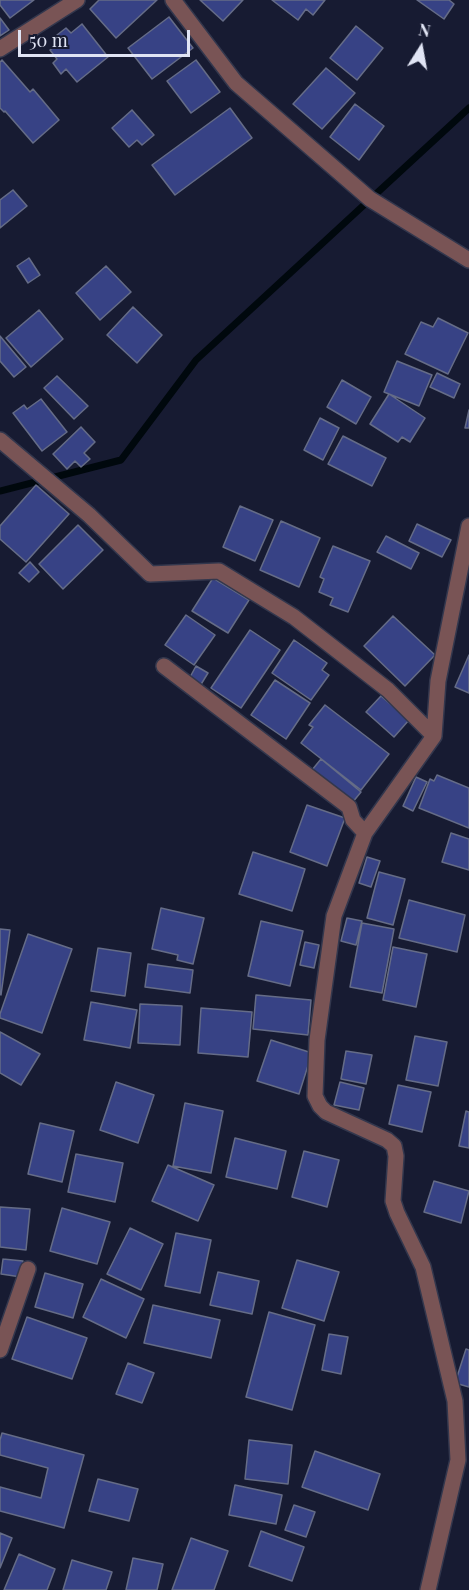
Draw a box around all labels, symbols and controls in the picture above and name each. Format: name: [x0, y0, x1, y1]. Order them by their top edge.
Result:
scale bar: [21, 18, 194, 56]
north arrow: [391, 18, 451, 78]
text: N: [417, 18, 432, 41]
text: 50 m: [29, 28, 68, 52]

